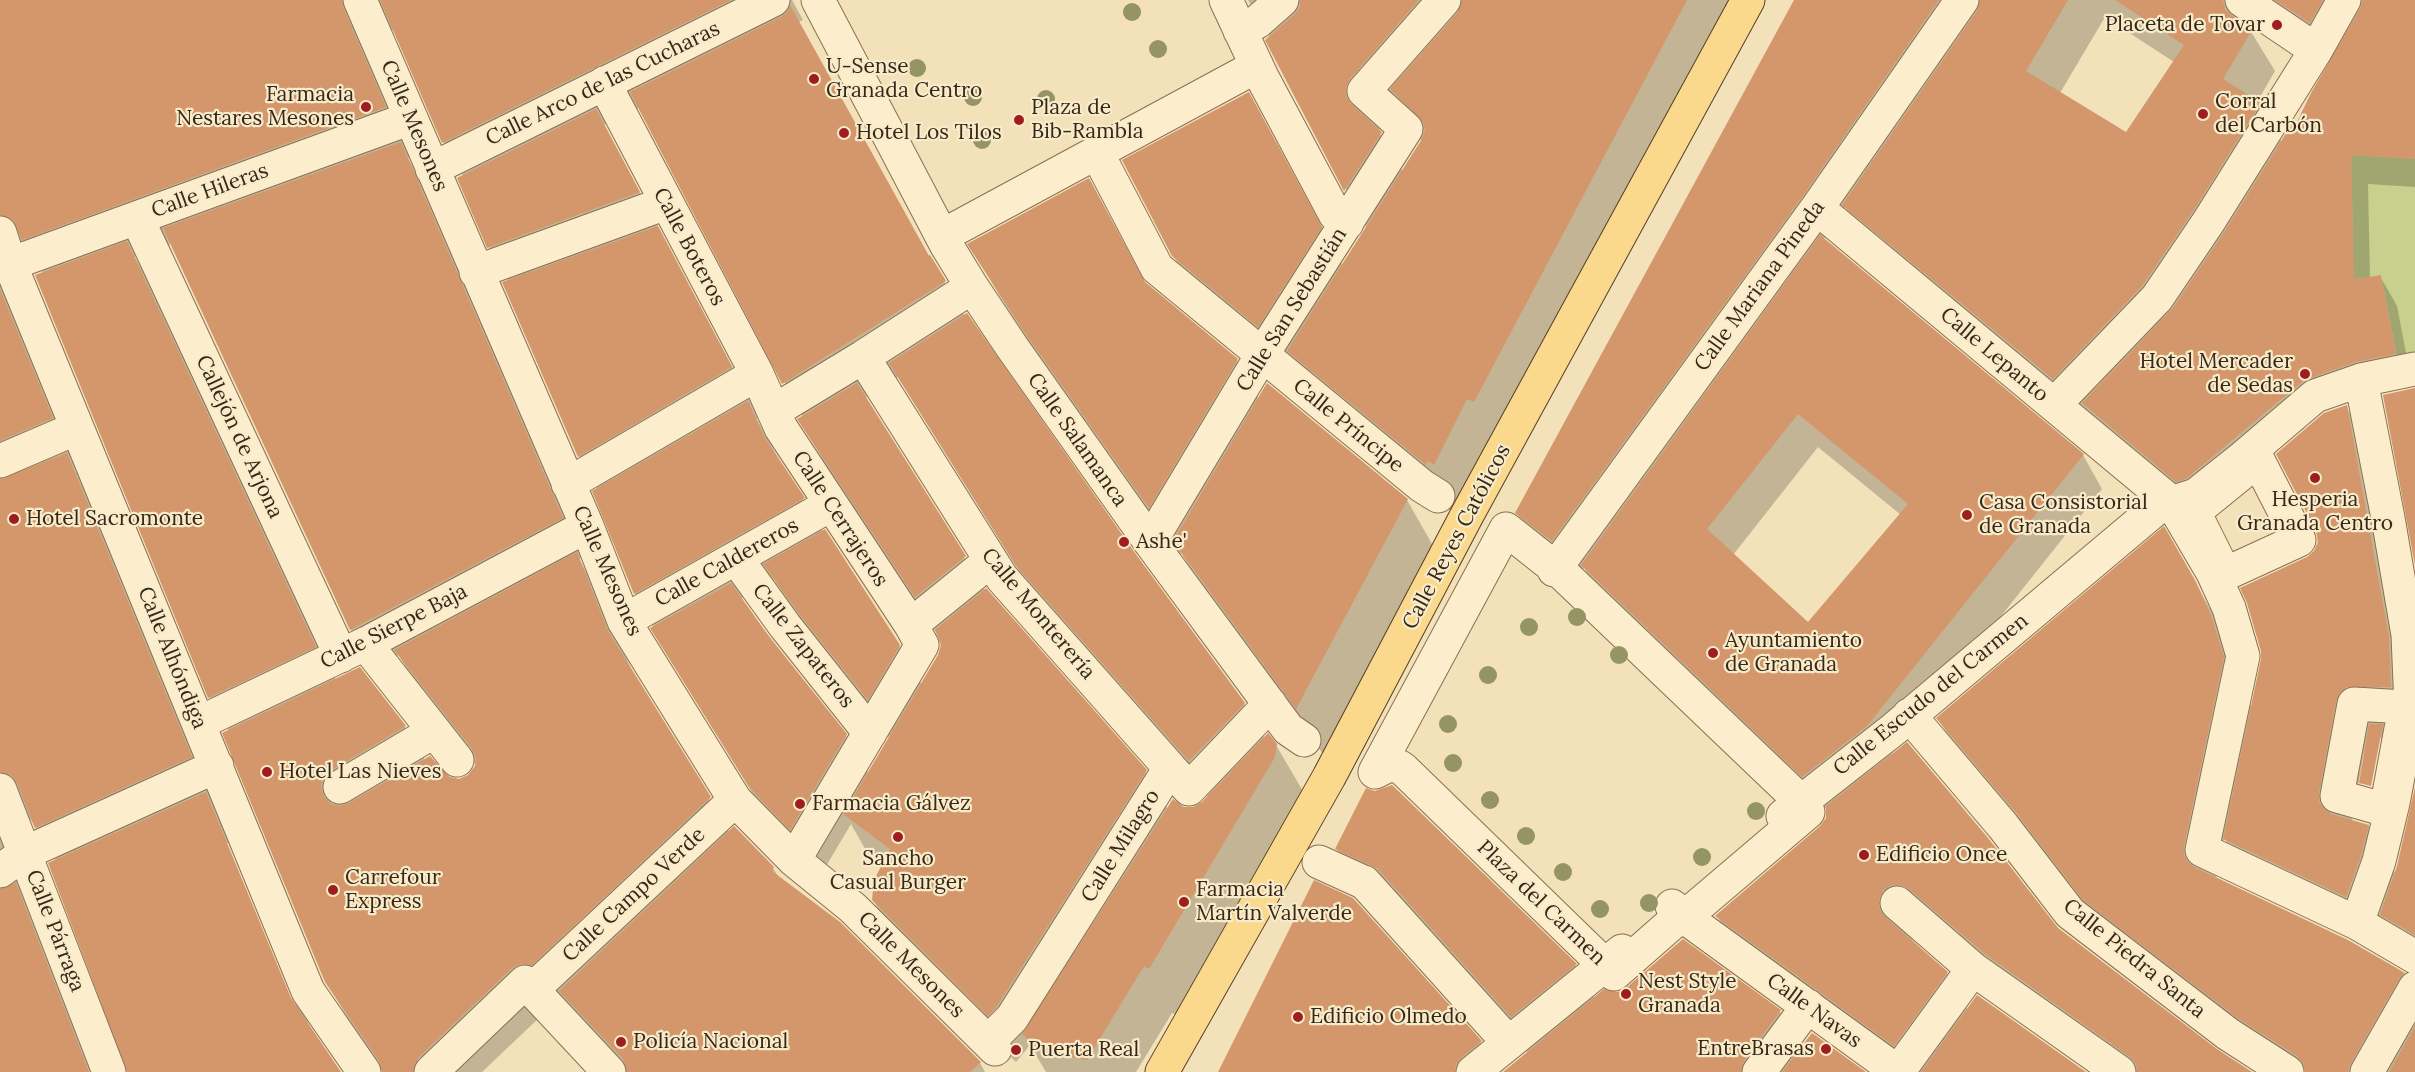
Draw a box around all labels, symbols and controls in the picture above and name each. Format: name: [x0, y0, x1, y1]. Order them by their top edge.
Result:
place label: Placeta de Tovar: [2105, 12, 2265, 38]
street label: Calle Arco de las Cucharas: [482, 16, 724, 152]
marker: Placeta de Tovar: [2270, 18, 2284, 32]
place label: U-Sense Granada Centro: [826, 54, 982, 104]
street label: Calle Mesones: [375, 57, 453, 195]
marker: U-Sense Granada Centro: [807, 72, 821, 86]
place label: Farmacia Nestares Mesones: [176, 82, 354, 132]
place label: Corral del Carbón: [2215, 89, 2322, 139]
place label: Plaza de Bib-Rambla: [1031, 95, 1144, 145]
marker: Farmacia Nestares Mesones: [359, 100, 373, 114]
marker: Corral del Carbón: [2196, 107, 2210, 121]
marker: Plaza de Bib-Rambla: [1012, 113, 1026, 127]
place label: Hotel Los Tilos: [856, 120, 1002, 146]
marker: Hotel Los Tilos: [837, 126, 851, 140]
street label: Calle Hileras: [148, 158, 272, 224]
street label: Calle Boteros: [647, 184, 731, 310]
street label: Calle Mariana Pineda: [1690, 196, 1830, 376]
street label: Calle San Sebastián: [1231, 223, 1353, 397]
street label: Calle Lepanto: [1935, 302, 2053, 408]
place label: Hotel Mercader de Sedas: [2140, 349, 2293, 399]
street label: Callejón de Arjona: [190, 351, 288, 523]
marker: Hotel Mercader de Sedas: [2298, 367, 2312, 381]
street label: Calle Salamanca: [1022, 368, 1132, 512]
street label: Calle Príncipe: [1287, 374, 1409, 478]
street label: Calle Reyes Católicos: [1397, 440, 1517, 634]
street label: Calle Cerrajeros: [787, 446, 893, 592]
marker: Hesperia Granada Centro: [2308, 471, 2322, 485]
place label: Hesperia Granada Centro: [2237, 487, 2393, 537]
place label: Casa Consistorial de Granada: [1979, 490, 2148, 540]
street label: Calle Mesones: [567, 502, 647, 640]
place label: Hotel Sacromonte: [26, 506, 203, 532]
marker: Casa Consistorial de Granada: [1960, 508, 1974, 522]
marker: Hotel Sacromonte: [7, 512, 21, 526]
street label: Calle Caldereros: [651, 513, 803, 613]
place label: Ashe': [1136, 529, 1187, 555]
marker: Ashe': [1117, 535, 1131, 549]
street label: Calle Monterería: [976, 543, 1100, 685]
street label: Calle Sierpe Baja: [316, 579, 472, 675]
street label: Calle Zapateros: [747, 579, 859, 713]
street label: Calle Alhóndiga: [132, 583, 212, 733]
street label: Calle Escudo del Carmen: [1828, 609, 2034, 781]
place label: Ayuntamiento de Granada: [1725, 628, 1862, 678]
marker: Ayuntamiento de Granada: [1706, 646, 1720, 660]
place label: Hotel Las Nieves: [279, 759, 441, 785]
marker: Hotel Las Nieves: [260, 765, 274, 779]
street label: Calle Milagro: [1076, 785, 1166, 907]
place label: Farmacia Gálvez: [812, 791, 971, 817]
marker: Farmacia Gálvez: [793, 797, 807, 811]
street label: Calle Campo Verde: [558, 822, 710, 968]
marker: Sancho Casual Burger: [891, 830, 905, 844]
street label: Plaza del Carmen: [1471, 835, 1611, 971]
place label: Edificio Once: [1876, 842, 2007, 868]
place label: Sancho Casual Burger: [830, 846, 966, 896]
marker: Edificio Once: [1857, 848, 1871, 862]
place label: Carrefour Express: [345, 865, 441, 915]
street label: Calle Párraga: [20, 866, 90, 996]
place label: Farmacia Martín Valverde: [1196, 877, 1352, 927]
marker: Carrefour Express: [326, 883, 340, 897]
street label: Calle Piedra Santa: [2058, 894, 2210, 1024]
marker: Farmacia Martín Valverde: [1177, 895, 1191, 909]
street label: Calle Mesones: [853, 907, 969, 1023]
street label: Calle Navas: [1762, 968, 1866, 1054]
place label: Nest Style Granada: [1638, 969, 1737, 1019]
marker: Nest Style Granada: [1619, 987, 1633, 1001]
place label: Edificio Olmedo: [1310, 1004, 1467, 1030]
marker: Edificio Olmedo: [1291, 1010, 1305, 1024]
place label: Policía Nacional: [633, 1029, 788, 1055]
marker: Policía Nacional: [614, 1035, 628, 1049]
place label: EntreBrasas: [1697, 1036, 1814, 1062]
place label: Puerta Real: [1028, 1037, 1139, 1063]
marker: EntreBrasas: [1819, 1042, 1833, 1056]
marker: Puerta Real: [1009, 1043, 1023, 1057]

